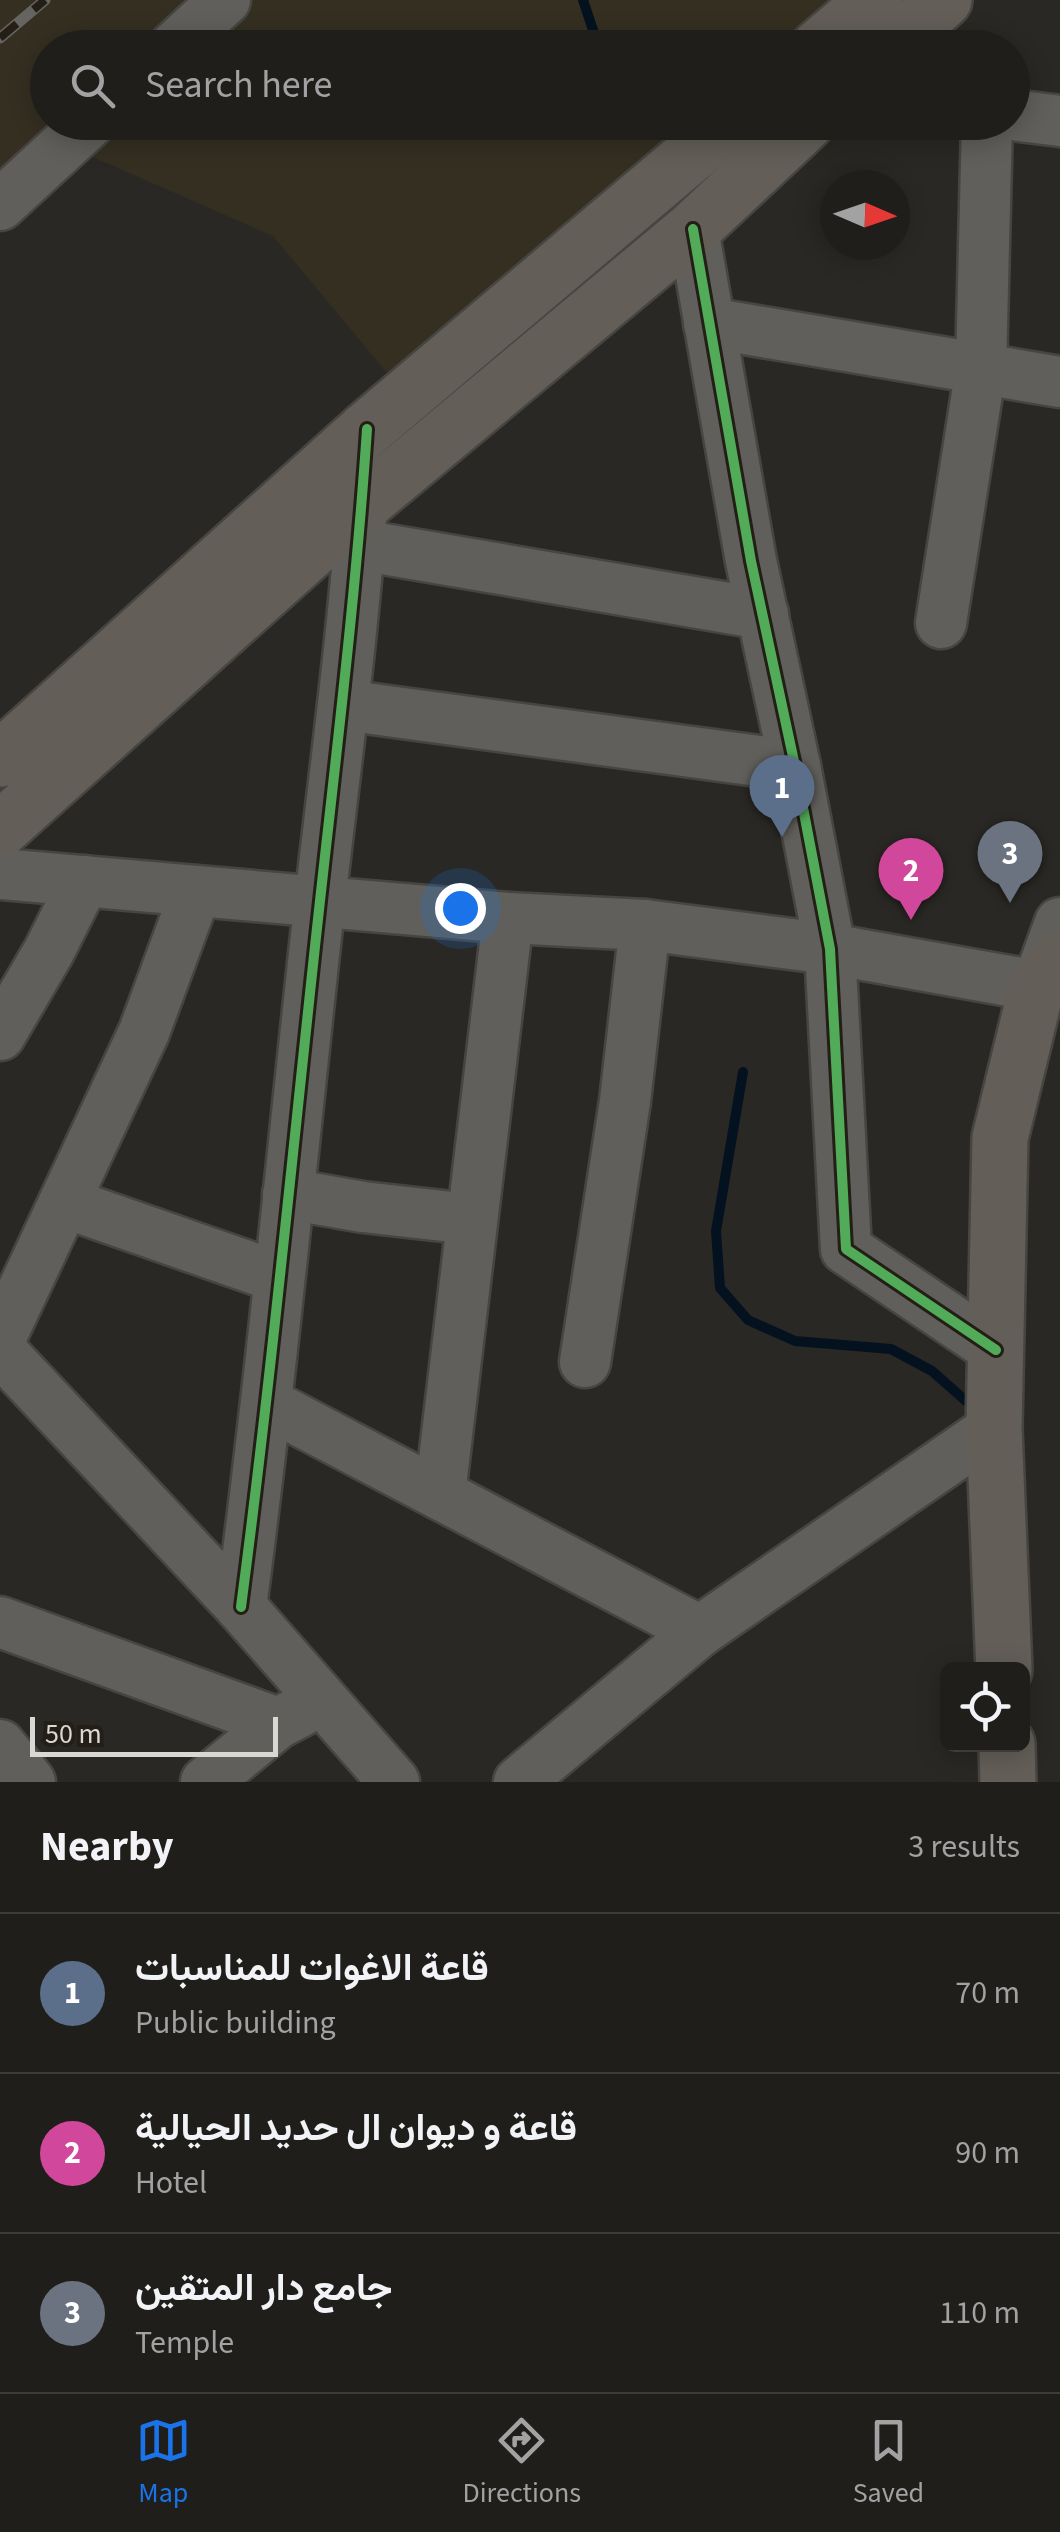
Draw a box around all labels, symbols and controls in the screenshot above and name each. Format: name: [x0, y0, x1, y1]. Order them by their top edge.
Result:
search box: [30, 30, 1030, 140]
icon: search: [65, 58, 120, 113]
text: Search here: [145, 58, 332, 112]
north arrow: [820, 170, 910, 260]
pin: 1: [750, 754, 814, 837]
pin: 3: [978, 820, 1042, 903]
pin: 2: [878, 838, 944, 920]
your location: [435, 883, 486, 934]
map controls: [940, 1662, 1030, 1752]
button: locate: [940, 1662, 1030, 1752]
scale bar: [30, 1712, 278, 1756]
text: 50 m: [45, 1714, 102, 1754]
text: Nearby: [40, 1817, 174, 1877]
text: 3 results: [908, 1824, 1020, 1870]
text: قاعة الاغوات للمناسبات: [135, 1941, 489, 1995]
text: 1: [64, 1970, 81, 2016]
text: 70 m: [955, 1970, 1020, 2016]
text: Public building: [135, 2000, 336, 2046]
text: قاعة و ديوان ال حديد الحيالية: [135, 2101, 577, 2155]
text: 2: [64, 2130, 81, 2176]
text: 90 m: [955, 2130, 1020, 2176]
text: Hotel: [135, 2160, 207, 2206]
text: جامع دار المتقين: [135, 2261, 392, 2315]
text: 3: [64, 2290, 81, 2336]
text: 110 m: [939, 2290, 1020, 2336]
text: Temple: [135, 2320, 234, 2366]
tab: Map: [136, 2413, 191, 2513]
tab: Directions: [463, 2413, 581, 2513]
tab: Saved: [853, 2413, 924, 2513]

